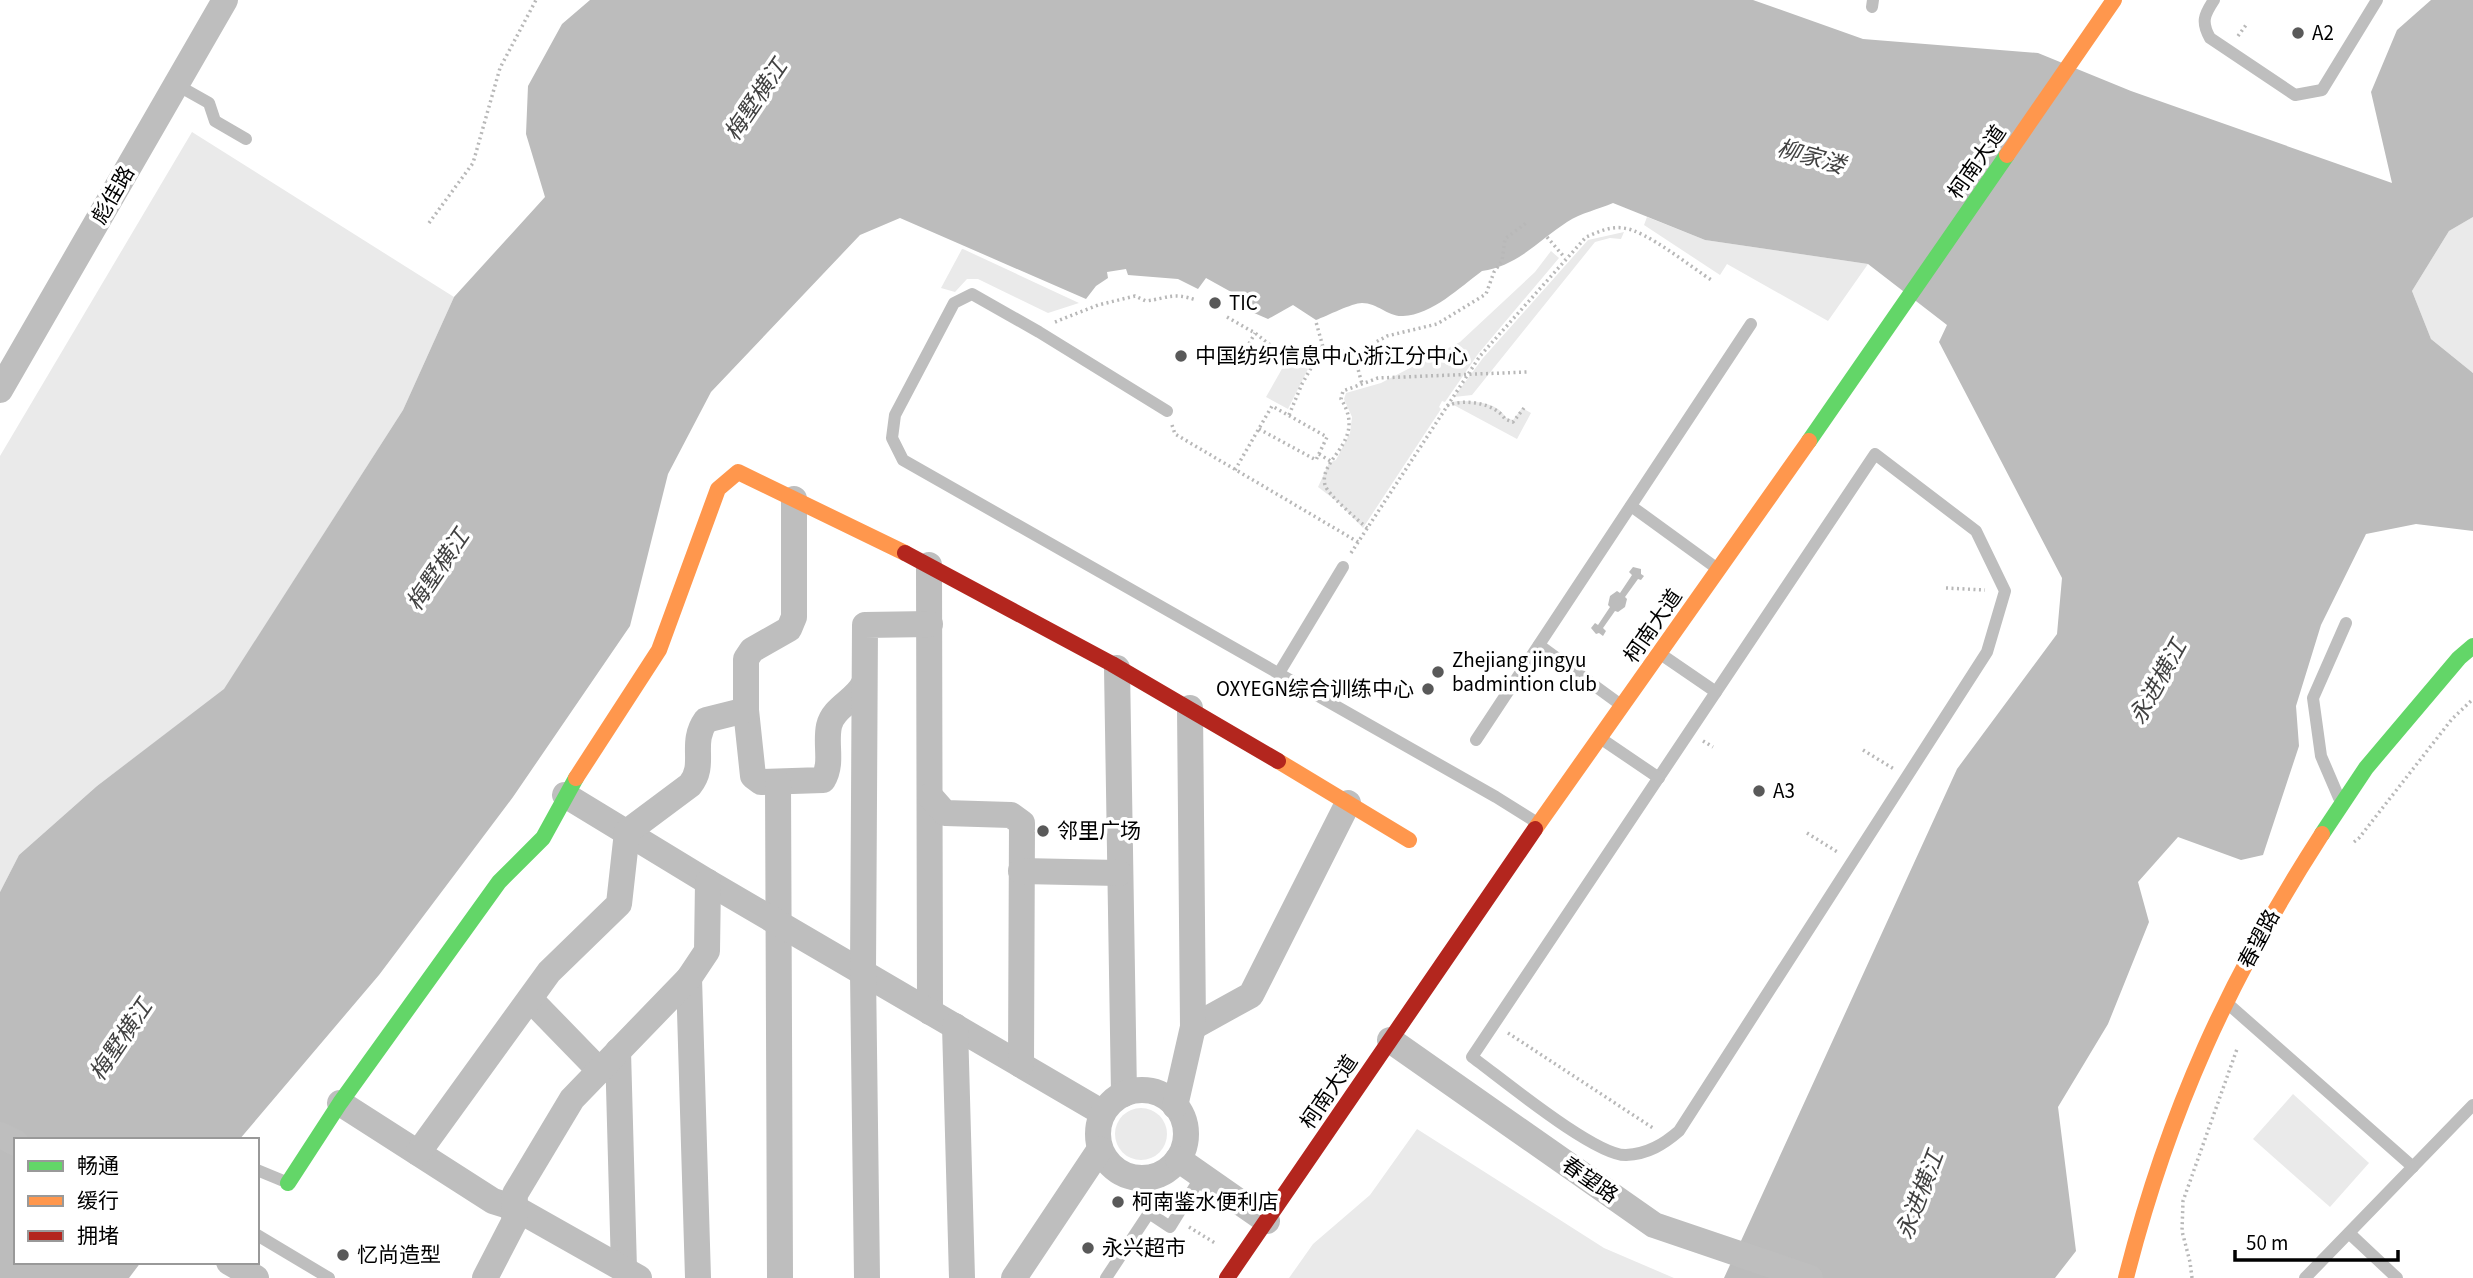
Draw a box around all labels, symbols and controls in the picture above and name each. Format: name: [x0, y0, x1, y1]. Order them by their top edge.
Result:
place label: A2: [2312, 18, 2334, 48]
marker: A2: [2290, 25, 2306, 41]
water label: 梅墅横江: [717, 50, 797, 147]
street label: 柯南大道: [1941, 119, 2013, 205]
water label: 柳家溇: [1773, 132, 1852, 183]
street label: 彪佳路: [84, 160, 142, 230]
place label: TIC: [1229, 288, 1258, 318]
marker: TIC: [1207, 295, 1223, 311]
place label: 中国纺织信息中心浙江分中心: [1195, 341, 1468, 371]
marker: 中国纺织信息中心浙江分中心: [1173, 348, 1189, 364]
water label: 梅墅横江: [399, 520, 479, 617]
street label: 柯南大道: [1617, 583, 1689, 669]
water label: 永进横江: [2121, 631, 2196, 730]
place label: Zhejiang jingyu badmintion club: [1452, 645, 1597, 699]
marker: Zhejiang jingyu badmintion club: [1430, 664, 1446, 680]
place label: OXYEGN综合训练中心: [1216, 674, 1414, 704]
marker: OXYEGN综合训练中心: [1420, 681, 1436, 697]
place label: A3: [1773, 776, 1795, 806]
marker: A3: [1751, 783, 1767, 799]
place label: 邻里广场: [1057, 816, 1141, 846]
marker: 邻里广场: [1035, 823, 1051, 839]
street label: 春望路: [2231, 904, 2287, 974]
water label: 梅墅横江: [82, 990, 162, 1087]
street label: 柯南大道: [1293, 1049, 1365, 1135]
legend: [14, 1138, 259, 1264]
water label: 永进横江: [1888, 1143, 1953, 1244]
street label: 春望路: [1556, 1150, 1624, 1210]
text: 畅通: [77, 1151, 119, 1181]
text: 缓行: [77, 1186, 119, 1216]
place label: 柯南鉴水便利店: [1132, 1187, 1279, 1217]
marker: 柯南鉴水便利店: [1110, 1194, 1126, 1210]
scale bar: [2235, 1218, 2398, 1262]
text: 拥堵: [77, 1221, 119, 1251]
text: 50 m: [2246, 1228, 2288, 1258]
place label: 永兴超市: [1102, 1233, 1186, 1263]
place label: 忆尚造型: [357, 1240, 441, 1270]
marker: 永兴超市: [1080, 1240, 1096, 1256]
marker: 忆尚造型: [335, 1247, 351, 1263]

